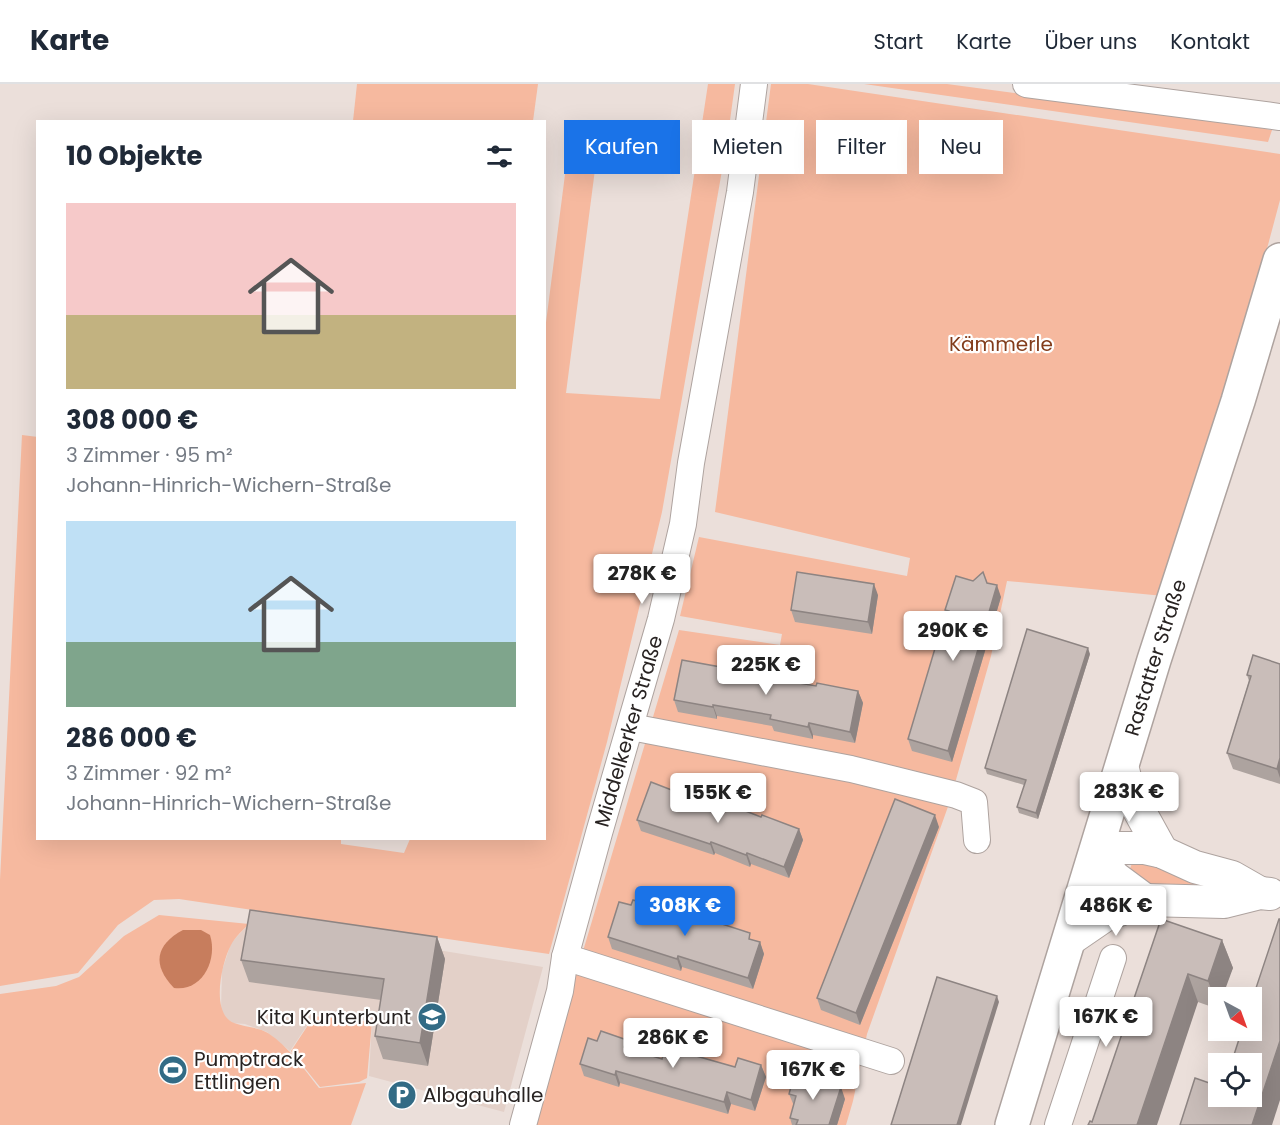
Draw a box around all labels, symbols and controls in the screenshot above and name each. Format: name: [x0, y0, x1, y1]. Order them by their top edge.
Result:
text: Karte: [30, 21, 109, 60]
text: Start: [874, 27, 923, 56]
text: Karte: [956, 27, 1012, 56]
text: Über uns: [1045, 27, 1137, 56]
text: Kontakt: [1170, 27, 1250, 56]
chip: Kaufen: [564, 120, 680, 174]
chip: Mieten: [692, 120, 804, 174]
chip: Filter: [816, 120, 907, 174]
chip: Neu: [919, 120, 1003, 174]
text: 10 Objekte: [66, 138, 203, 174]
icon: filters: [483, 140, 516, 173]
icon: home: [237, 242, 345, 350]
park label: Kämmerle: [949, 330, 1053, 358]
text: 308 000 €: [66, 402, 198, 438]
text: 3 Zimmer · 95 m²: [66, 441, 233, 469]
text: Johann-Hinrich-Wichern-Straße: [66, 471, 391, 499]
pin: 278K €: [593, 554, 691, 605]
text: 278K €: [607, 559, 677, 587]
icon: home: [237, 560, 345, 668]
street label: Rastatter Straße: [1118, 576, 1193, 739]
pin: 290K €: [904, 611, 1002, 662]
text: 290K €: [918, 616, 988, 644]
street label: Middelkerker Straße: [587, 632, 670, 830]
pin: 225K €: [717, 645, 815, 696]
text: 225K €: [731, 650, 801, 678]
text: 286 000 €: [66, 720, 197, 756]
text: 3 Zimmer · 92 m²: [66, 759, 231, 787]
pin: 283K €: [1080, 772, 1178, 823]
pin: 155K €: [669, 773, 767, 824]
text: 283K €: [1094, 777, 1164, 805]
text: 155K €: [684, 778, 752, 806]
text: Johann-Hinrich-Wichern-Straße: [66, 789, 391, 817]
pin: 308K €: [636, 886, 734, 937]
pin: 486K €: [1067, 886, 1165, 937]
text: 308K €: [649, 891, 721, 919]
text: 486K €: [1079, 891, 1153, 919]
north arrow: [1208, 987, 1262, 1041]
map controls: [1208, 987, 1262, 1107]
pin: 167K €: [1057, 997, 1155, 1048]
school or university icon: Kita Kunterbunt: [416, 1001, 448, 1033]
text: 167K €: [1073, 1002, 1139, 1030]
place label: Kita Kunterbunt: [257, 1003, 411, 1031]
pin: 286K €: [624, 1018, 722, 1069]
text: 286K €: [637, 1023, 709, 1051]
place label: Pumptrack Ettlingen: [194, 1045, 304, 1096]
pin: 167K €: [764, 1050, 862, 1101]
button: locate: [1208, 1053, 1262, 1107]
sports icon: Pumptrack Ettlingen: [157, 1054, 189, 1086]
text: 167K €: [780, 1055, 846, 1083]
parking icon: Albgauhalle: [386, 1079, 418, 1111]
place label: Albgauhalle: [423, 1081, 543, 1109]

